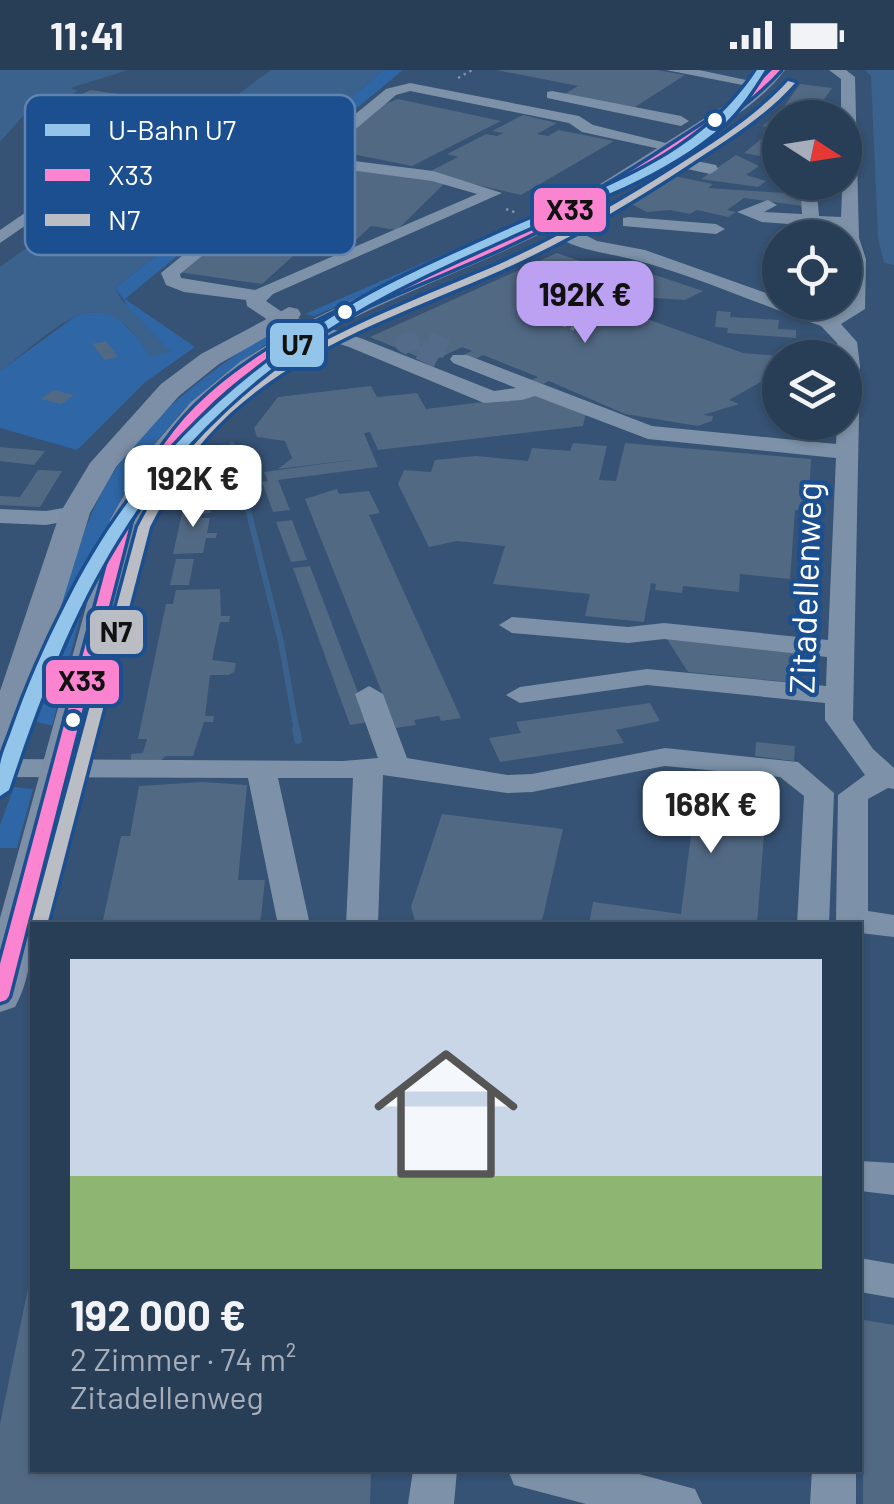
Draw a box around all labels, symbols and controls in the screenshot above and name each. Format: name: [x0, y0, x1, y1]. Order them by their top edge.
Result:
text: 11:41: [50, 12, 124, 58]
legend: [25, 95, 355, 255]
north arrow: [762, 100, 862, 200]
map controls: [762, 100, 862, 440]
unlabelled marker: [705, 110, 725, 130]
text: U-Bahn U7: [108, 112, 236, 146]
text: X33: [108, 157, 153, 191]
line badge: X33: [532, 186, 608, 234]
text: X33: [546, 192, 594, 226]
text: N7: [108, 202, 140, 236]
button: locate: [762, 220, 862, 320]
pin: 192K €: [504, 261, 666, 346]
text: 192K €: [539, 274, 631, 312]
unlabelled marker: [335, 302, 355, 322]
line badge: U7: [268, 321, 326, 369]
text: U7: [281, 327, 313, 361]
button: layers: [762, 340, 862, 440]
pin: 192K €: [112, 445, 274, 530]
text: 192K €: [147, 458, 239, 496]
street label: Zitadellenweg: [779, 481, 829, 695]
line badge: N7: [88, 608, 145, 656]
text: N7: [100, 614, 132, 648]
line badge: X33: [44, 658, 121, 706]
text: X33: [58, 663, 106, 697]
unlabelled marker: [63, 710, 83, 730]
pin: 168K €: [630, 771, 792, 856]
text: 168K €: [665, 784, 757, 822]
icon: home: [356, 1024, 536, 1204]
text: 192 000 €: [70, 1289, 246, 1339]
text: 2 Zimmer · 74 m²: [70, 1339, 296, 1377]
text: Zitadellenweg: [70, 1377, 264, 1415]

